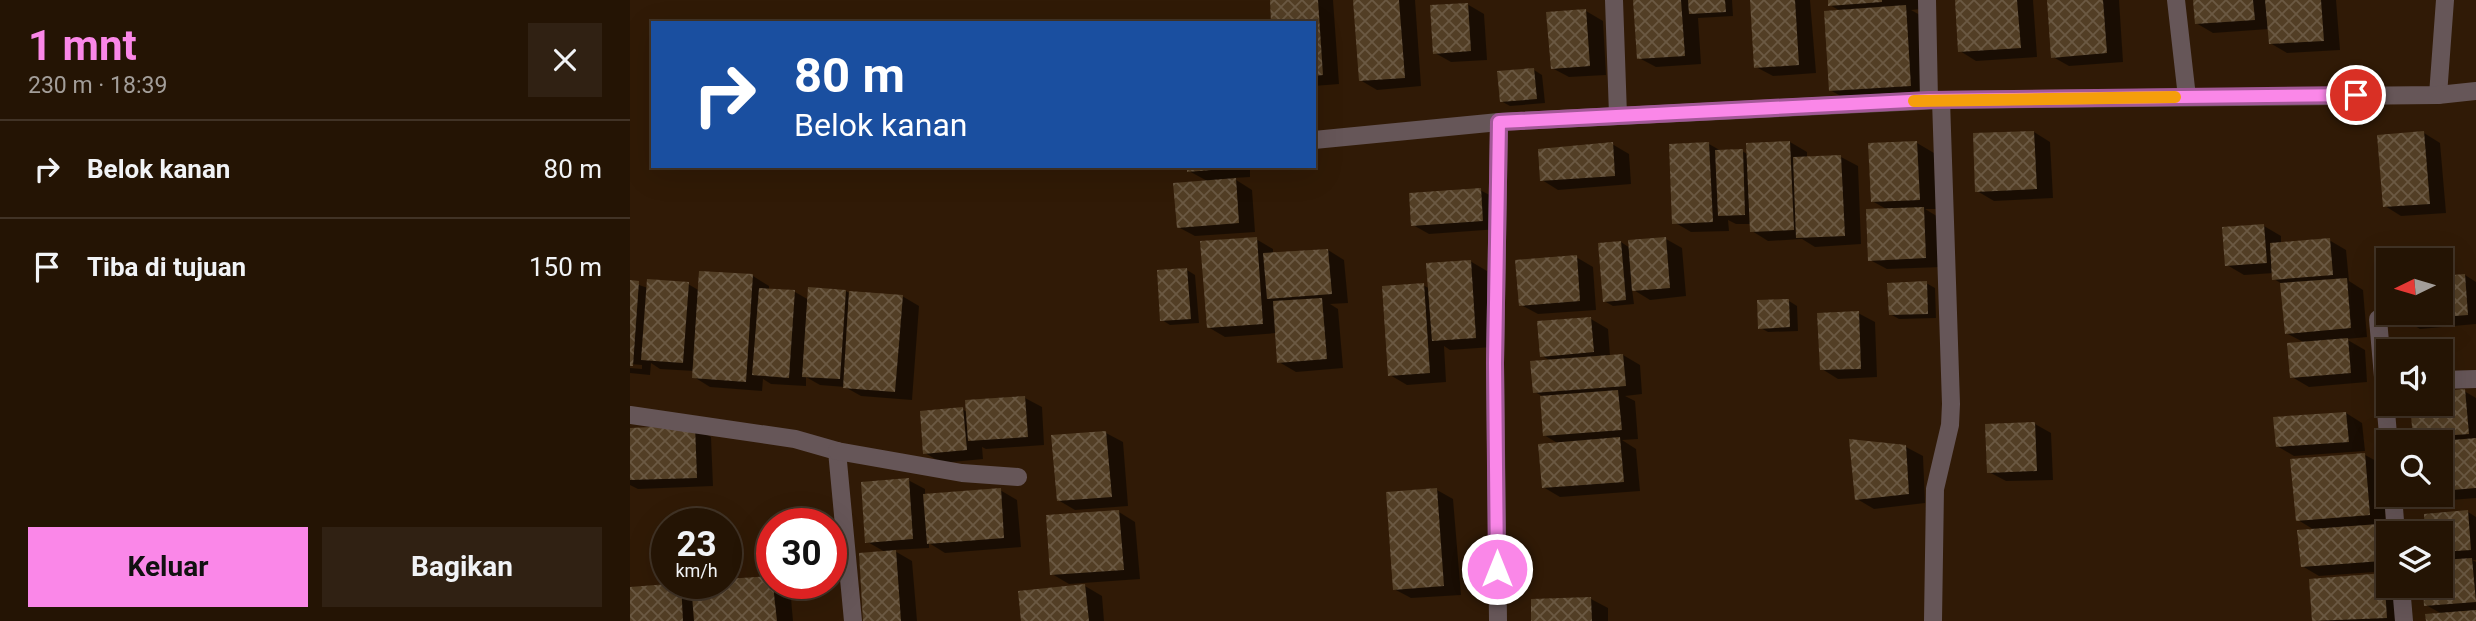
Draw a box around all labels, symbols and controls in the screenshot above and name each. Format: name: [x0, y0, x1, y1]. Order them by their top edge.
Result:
text: 1 mnt: [28, 21, 137, 70]
button: close: [528, 23, 602, 97]
text: 80 m: [794, 47, 905, 104]
icon: right: [679, 49, 770, 140]
pin: [2326, 65, 2386, 125]
text: 230 m · 18:39: [28, 72, 167, 99]
icon: arrive: [2337, 76, 2375, 114]
text: Belok kanan: [794, 106, 967, 144]
icon: right: [28, 150, 66, 188]
text: Belok kanan: [87, 154, 230, 184]
text: 80 m: [544, 154, 602, 184]
icon: arrive: [28, 248, 66, 286]
north arrow: [2376, 248, 2454, 326]
map controls: [2376, 248, 2453, 598]
text: Tiba di tujuan: [87, 252, 246, 282]
text: 150 m: [529, 252, 602, 282]
button: sound: [2376, 339, 2453, 416]
button: search: [2376, 430, 2453, 507]
speed limit sign: 30: [756, 508, 847, 599]
button: layers: [2376, 521, 2453, 598]
text: 23: [676, 524, 717, 565]
button: Keluar: [28, 527, 308, 607]
button: Bagikan: [322, 527, 602, 607]
position arrow: [1460, 532, 1534, 606]
text: km/h: [675, 560, 718, 581]

